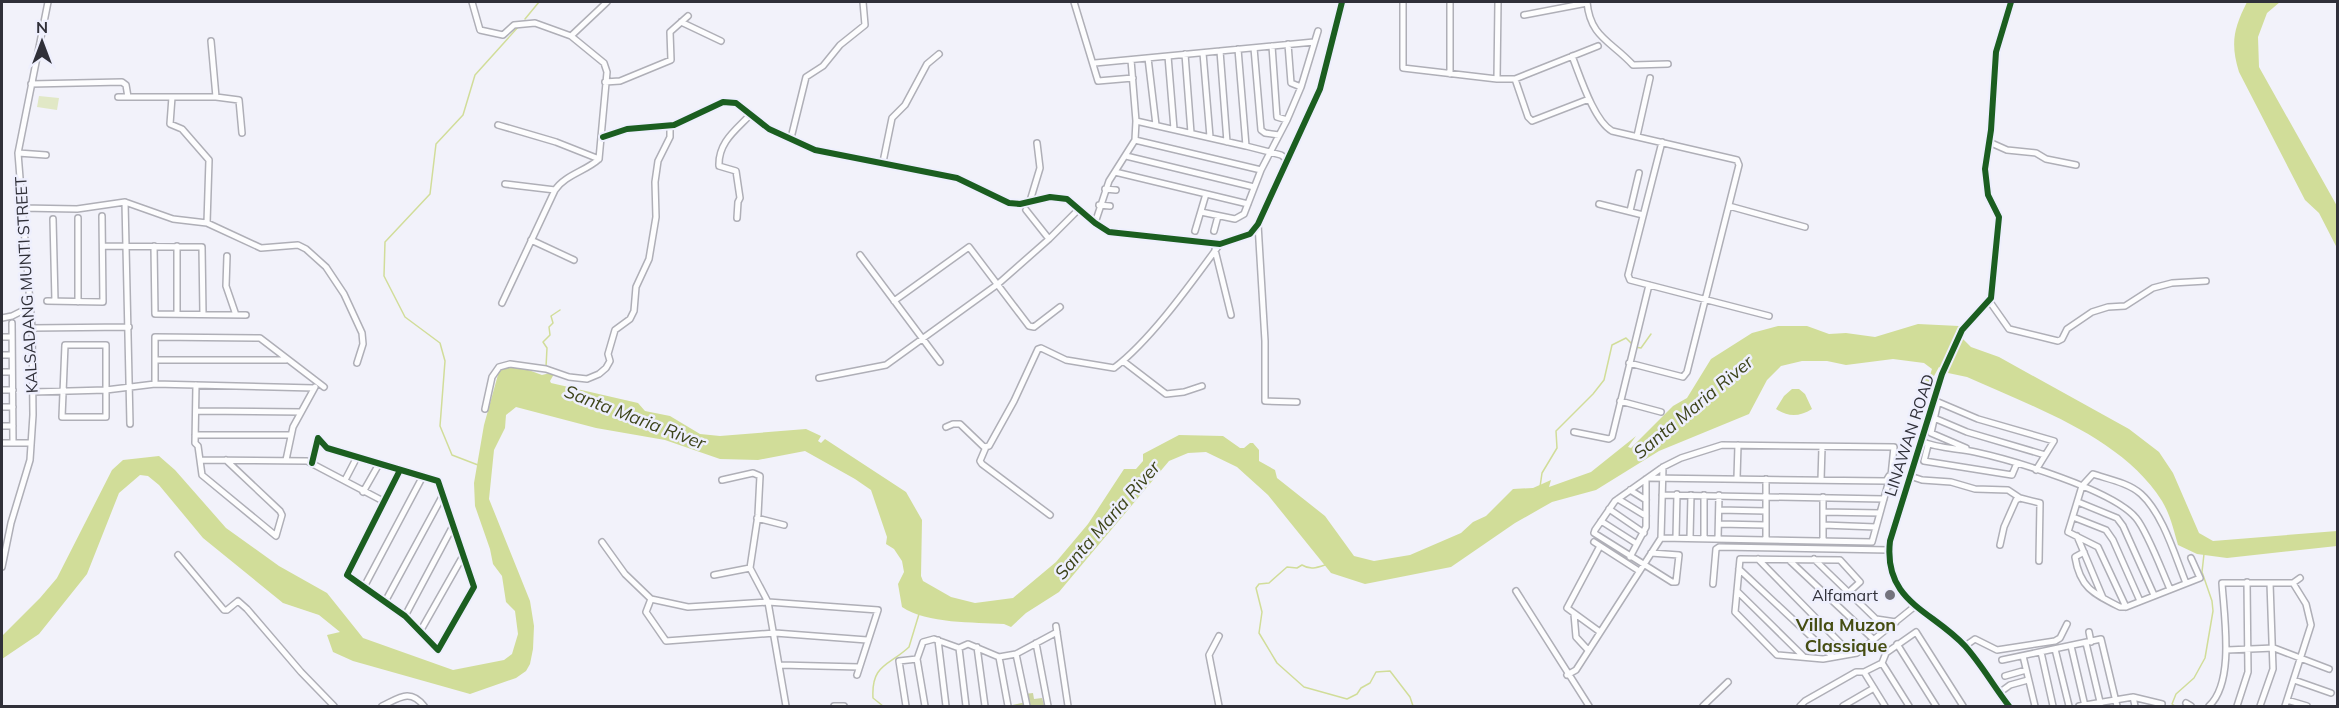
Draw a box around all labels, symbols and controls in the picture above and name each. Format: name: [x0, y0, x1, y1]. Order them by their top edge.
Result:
north arrow: [12, 12, 72, 72]
text: N: [36, 17, 48, 37]
street label: KALSADANG MUNTI STREET: [10, 176, 42, 394]
water label: Santa Maria River: [1628, 349, 1759, 464]
street label: LINAWAN ROAD: [1880, 371, 1938, 499]
water label: Santa Maria River: [561, 379, 710, 455]
water label: Santa Maria River: [1049, 455, 1166, 584]
place label: Alfamart: [1812, 585, 1878, 605]
marker: Alfamart: [1883, 588, 1897, 602]
district label: Villa Muzon Classique: [1795, 613, 1896, 657]

